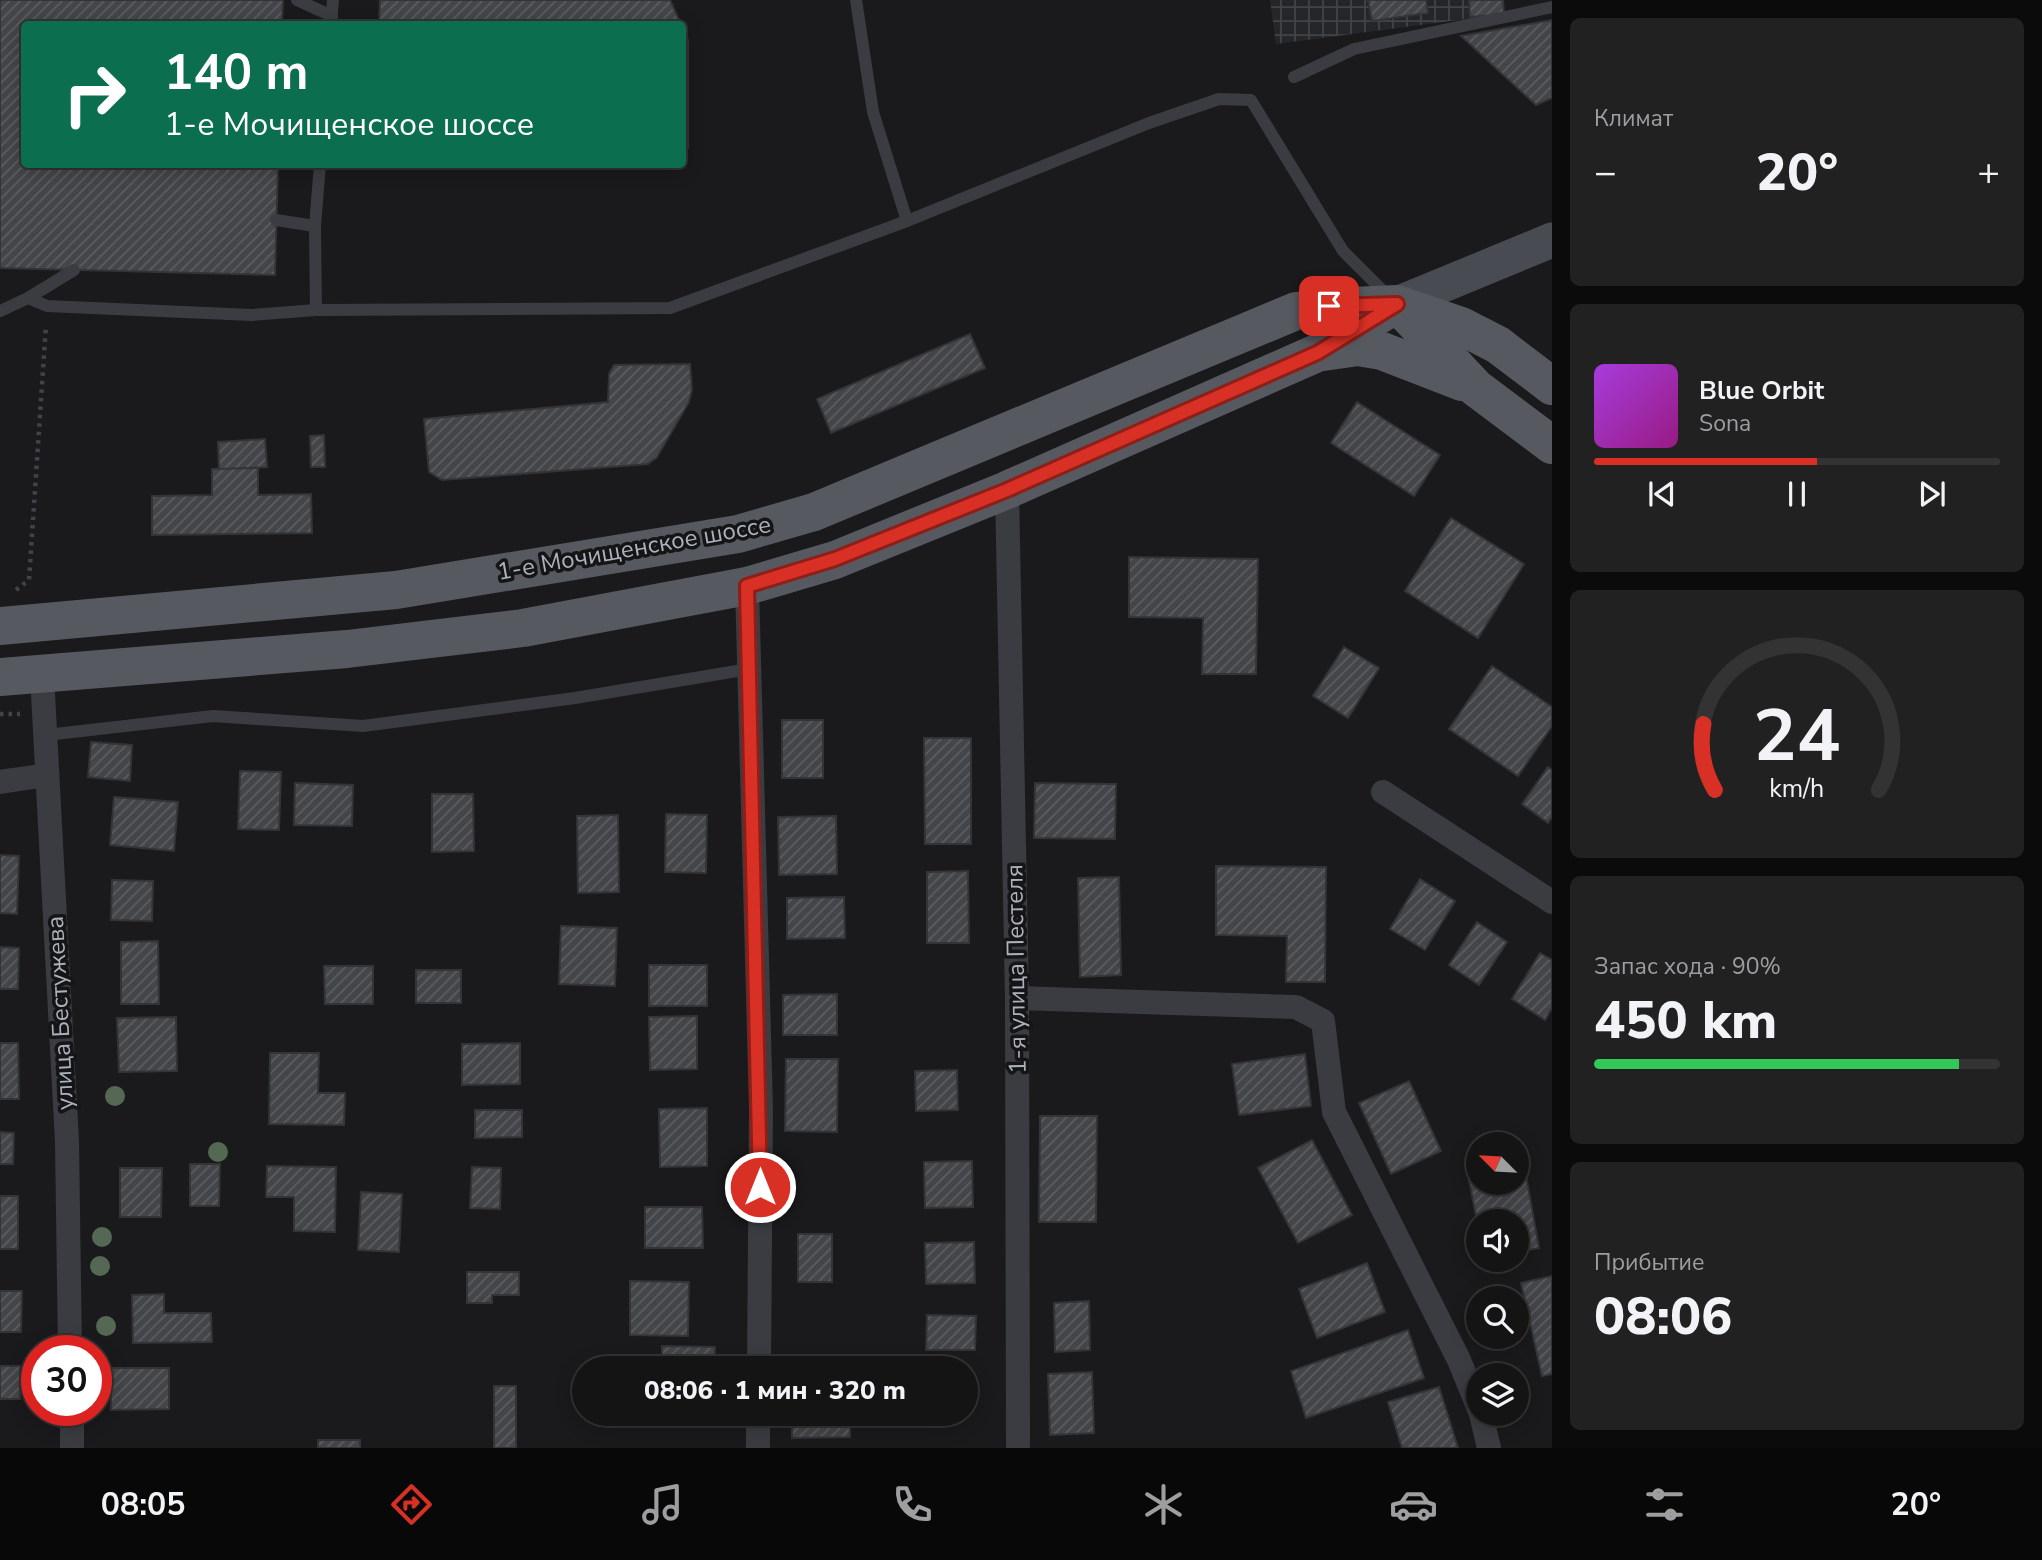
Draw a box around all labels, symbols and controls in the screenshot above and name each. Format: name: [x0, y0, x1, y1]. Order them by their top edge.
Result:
text: 140 m: [164, 39, 308, 106]
icon: right: [49, 49, 140, 140]
text: 1-е Мочищенское шоссе: [164, 103, 534, 146]
text: Климат: [1594, 103, 1673, 134]
text: 20°: [1756, 137, 1838, 208]
text: −: [1594, 147, 1617, 198]
text: +: [1977, 147, 2000, 198]
pin: [1299, 276, 1359, 336]
icon: arrive: [1310, 287, 1348, 325]
text: Blue Orbit: [1699, 373, 1824, 408]
text: Sona: [1699, 408, 1751, 439]
icon: previous: [1643, 475, 1681, 513]
icon: pause: [1778, 475, 1816, 513]
icon: next: [1913, 475, 1951, 513]
street label: 1-е Мочищенское шоссе: [495, 508, 773, 588]
text: 24: [1753, 686, 1841, 786]
text: km/h: [1769, 772, 1825, 806]
street label: 1-я улица Пестеля: [998, 864, 1034, 1074]
street label: улица Бестужева: [39, 915, 81, 1111]
text: Запас хода · 90%: [1594, 951, 1781, 982]
text: 450 km: [1594, 985, 1777, 1056]
north arrow: [1466, 1132, 1530, 1195]
map controls: [1466, 1132, 1529, 1426]
position arrow: [723, 1150, 797, 1224]
button: sound: [1466, 1209, 1529, 1272]
text: Прибытие: [1594, 1247, 1704, 1278]
text: 08:06: [1594, 1281, 1732, 1352]
button: search: [1466, 1286, 1529, 1349]
speed limit sign: 30: [21, 1335, 112, 1426]
button: layers: [1466, 1363, 1529, 1426]
text: 08:06 · 1 мин · 320 m: [644, 1373, 906, 1408]
icon: directions: [387, 1480, 436, 1529]
icon: music: [638, 1480, 687, 1529]
icon: phone: [888, 1480, 937, 1529]
icon: climate: [1139, 1480, 1188, 1529]
icon: car: [1389, 1480, 1438, 1529]
icon: filters: [1640, 1480, 1689, 1529]
text: 08:05: [101, 1483, 186, 1526]
text: 20°: [1891, 1483, 1941, 1526]

